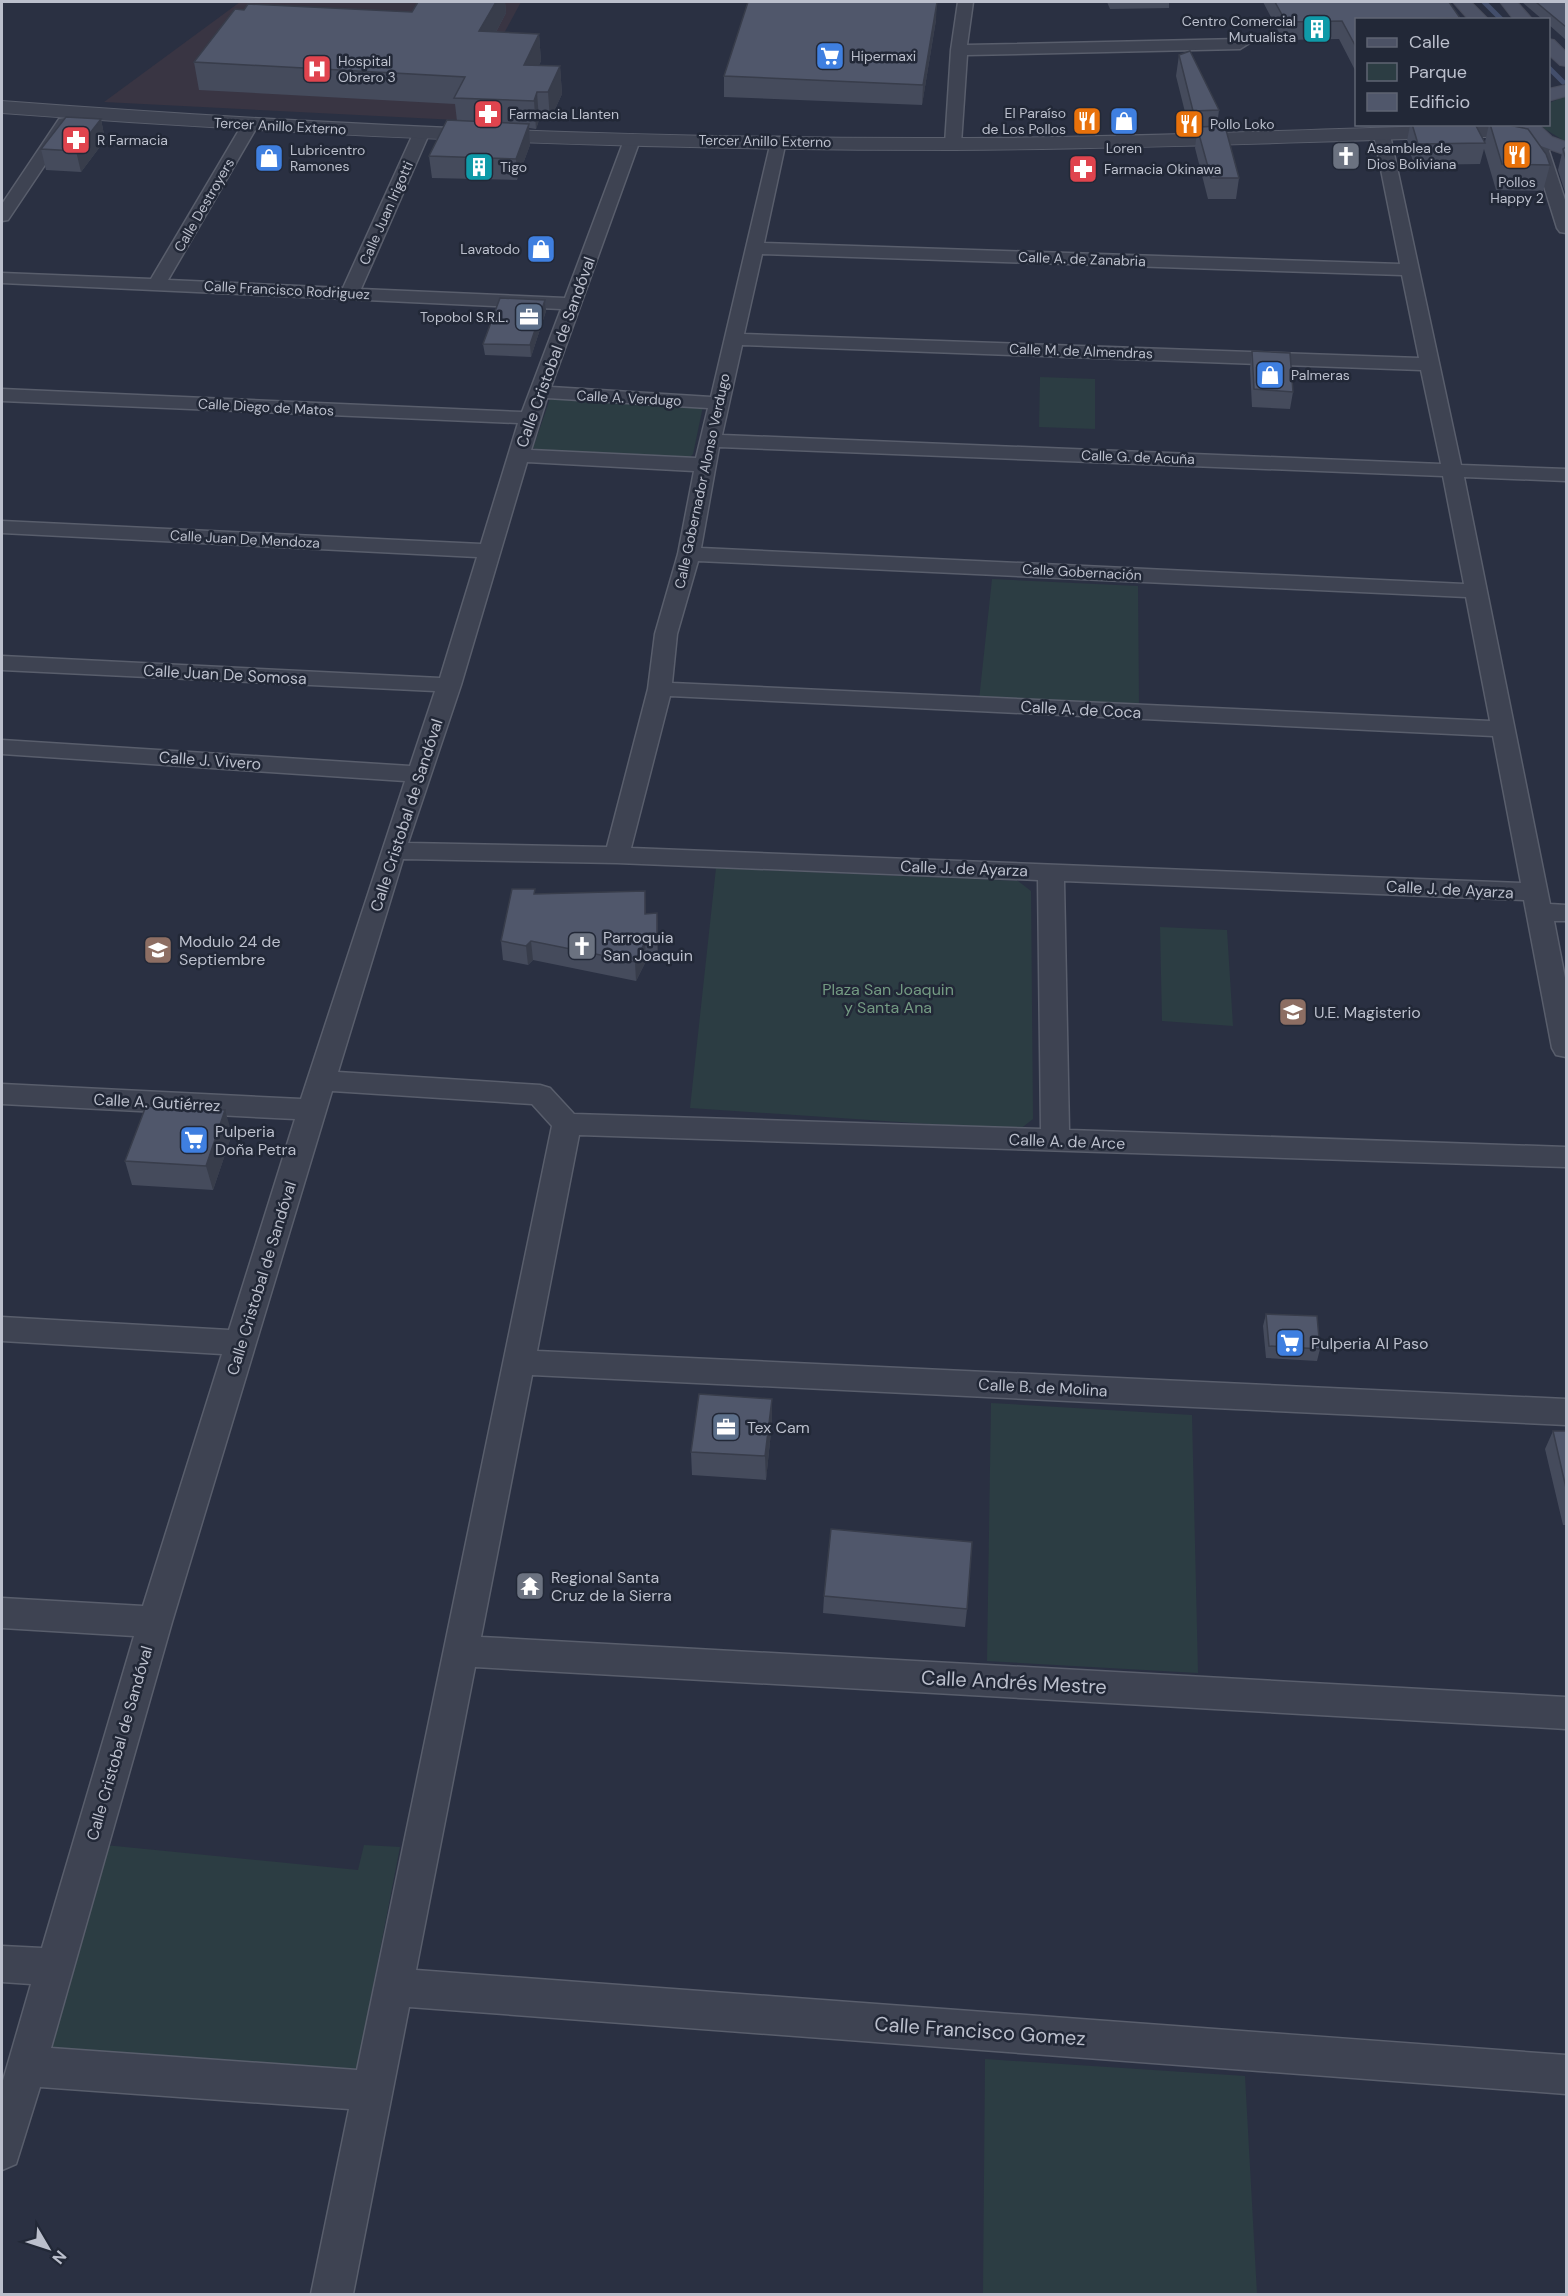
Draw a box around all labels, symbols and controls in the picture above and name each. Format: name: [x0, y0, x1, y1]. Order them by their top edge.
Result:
place label: Centro Comercial Mutualista: [1182, 12, 1296, 46]
building icon: Centro Comercial Mutualista: [1301, 13, 1333, 45]
legend: [1355, 18, 1550, 126]
text: Calle: [1409, 30, 1450, 54]
supermarket icon: Hipermaxi: [814, 40, 846, 72]
place label: Hipermaxi: [851, 47, 916, 65]
place label: Hospital Obrero 3: [338, 52, 396, 86]
hospital icon: Hospital Obrero 3: [301, 53, 333, 85]
text: Parque: [1409, 60, 1467, 84]
text: Edificio: [1409, 90, 1470, 114]
pharmacy icon: Farmacia Llanten: [472, 98, 504, 130]
place label: El Paraíso de Los Pollos: [982, 104, 1066, 138]
place label: Farmacia Llanten: [509, 105, 619, 123]
restaurant icon: El Paraíso de Los Pollos: [1071, 105, 1103, 137]
shop icon: Loren: [1108, 105, 1140, 137]
restaurant icon: Pollo Loko: [1173, 108, 1205, 140]
street label: Tercer Anillo Externo: [213, 114, 347, 138]
place label: Pollo Loko: [1210, 115, 1275, 133]
pharmacy icon: R Farmacia: [60, 124, 92, 156]
place label: R Farmacia: [97, 131, 168, 149]
street label: Tercer Anillo Externo: [698, 131, 832, 151]
place label: Loren: [1106, 139, 1142, 157]
place label: Asamblea de Dios Boliviana: [1367, 139, 1456, 173]
restaurant icon: Pollos Happy 2: [1501, 139, 1533, 171]
church icon: Asamblea de Dios Boliviana: [1330, 140, 1362, 172]
place label: Lubricentro Ramones: [290, 141, 365, 175]
shop icon: Lubricentro Ramones: [253, 142, 285, 174]
building icon: Tigo: [463, 151, 495, 183]
pharmacy icon: Farmacia Okinawa: [1067, 153, 1099, 185]
street label: Calle Destroyers: [170, 155, 238, 255]
street label: Calle Juan Irigotti: [355, 158, 417, 268]
place label: Tigo: [500, 158, 527, 176]
place label: Farmacia Okinawa: [1104, 160, 1221, 178]
place label: Pollos Happy 2: [1490, 173, 1544, 207]
shop icon: Lavatodo: [525, 233, 557, 265]
place label: Lavatodo: [460, 240, 520, 258]
street label: Calle A. de Zanabria: [1018, 248, 1146, 270]
street label: Calle Cristobal de Sandóval: [511, 254, 600, 450]
street label: Calle Francisco Rodriguez: [204, 277, 370, 303]
office icon: Topobol S.R.L.: [513, 301, 545, 333]
place label: Topobol S.R.L.: [420, 308, 508, 326]
street label: Calle M. de Almendras: [1009, 339, 1153, 363]
shop icon: Palmeras: [1254, 359, 1286, 391]
place label: Palmeras: [1291, 366, 1350, 384]
street label: Calle Gobernador Alonso Verdugo: [670, 372, 734, 590]
street label: Calle A. Verdugo: [576, 386, 682, 410]
street label: Calle Diego de Matos: [197, 394, 335, 420]
street label: Calle G. de Acuña: [1081, 446, 1195, 468]
street label: Calle Juan De Mendoza: [170, 526, 320, 552]
street label: Calle Gobernación: [1022, 560, 1142, 584]
street label: Calle Juan De Somosa: [143, 660, 307, 689]
street label: Calle A. de Coca: [1020, 696, 1142, 723]
street label: Calle Cristobal de Sandóval: [365, 716, 448, 914]
street label: Calle J. Vivero: [158, 746, 262, 775]
street label: Calle J. de Ayarza: [900, 856, 1028, 881]
street label: Calle J. de Ayarza: [1386, 876, 1514, 903]
place label: Parroquia San Joaquin: [603, 927, 693, 966]
church icon: Parroquia San Joaquin: [566, 930, 598, 962]
place label: Modulo 24 de Septiembre: [179, 931, 281, 970]
school or university icon: Modulo 24 de Septiembre: [142, 934, 174, 966]
park label: Plaza San Joaquin y Santa Ana: [822, 979, 954, 1018]
school or university icon: U.E. Magisterio: [1277, 996, 1309, 1028]
place label: U.E. Magisterio: [1314, 1002, 1421, 1023]
street label: Calle A. Gutiérrez: [93, 1089, 221, 1116]
place label: Pulperia Doña Petra: [215, 1121, 296, 1160]
supermarket icon: Pulperia Doña Petra: [178, 1124, 210, 1156]
street label: Calle A. de Arce: [1008, 1129, 1126, 1154]
street label: Calle Cristobal de Sandóval: [222, 1179, 301, 1378]
supermarket icon: Pulperia Al Paso: [1274, 1327, 1306, 1359]
place label: Pulperia Al Paso: [1311, 1333, 1428, 1354]
street label: Calle B. de Molina: [978, 1374, 1108, 1401]
office icon: Tex Cam: [710, 1411, 742, 1443]
place label: Tex Cam: [747, 1417, 810, 1438]
place label: Regional Santa Cruz de la Sierra: [551, 1567, 672, 1606]
temple icon: Regional Santa Cruz de la Sierra: [514, 1570, 546, 1602]
street label: Calle Cristobal de Sandóval: [82, 1643, 157, 1843]
street label: Calle Andrés Mestre: [921, 1664, 1107, 1700]
street label: Calle Francisco Gomez: [874, 2011, 1086, 2051]
north arrow: [18, 2218, 78, 2278]
text: N: [47, 2246, 71, 2268]

